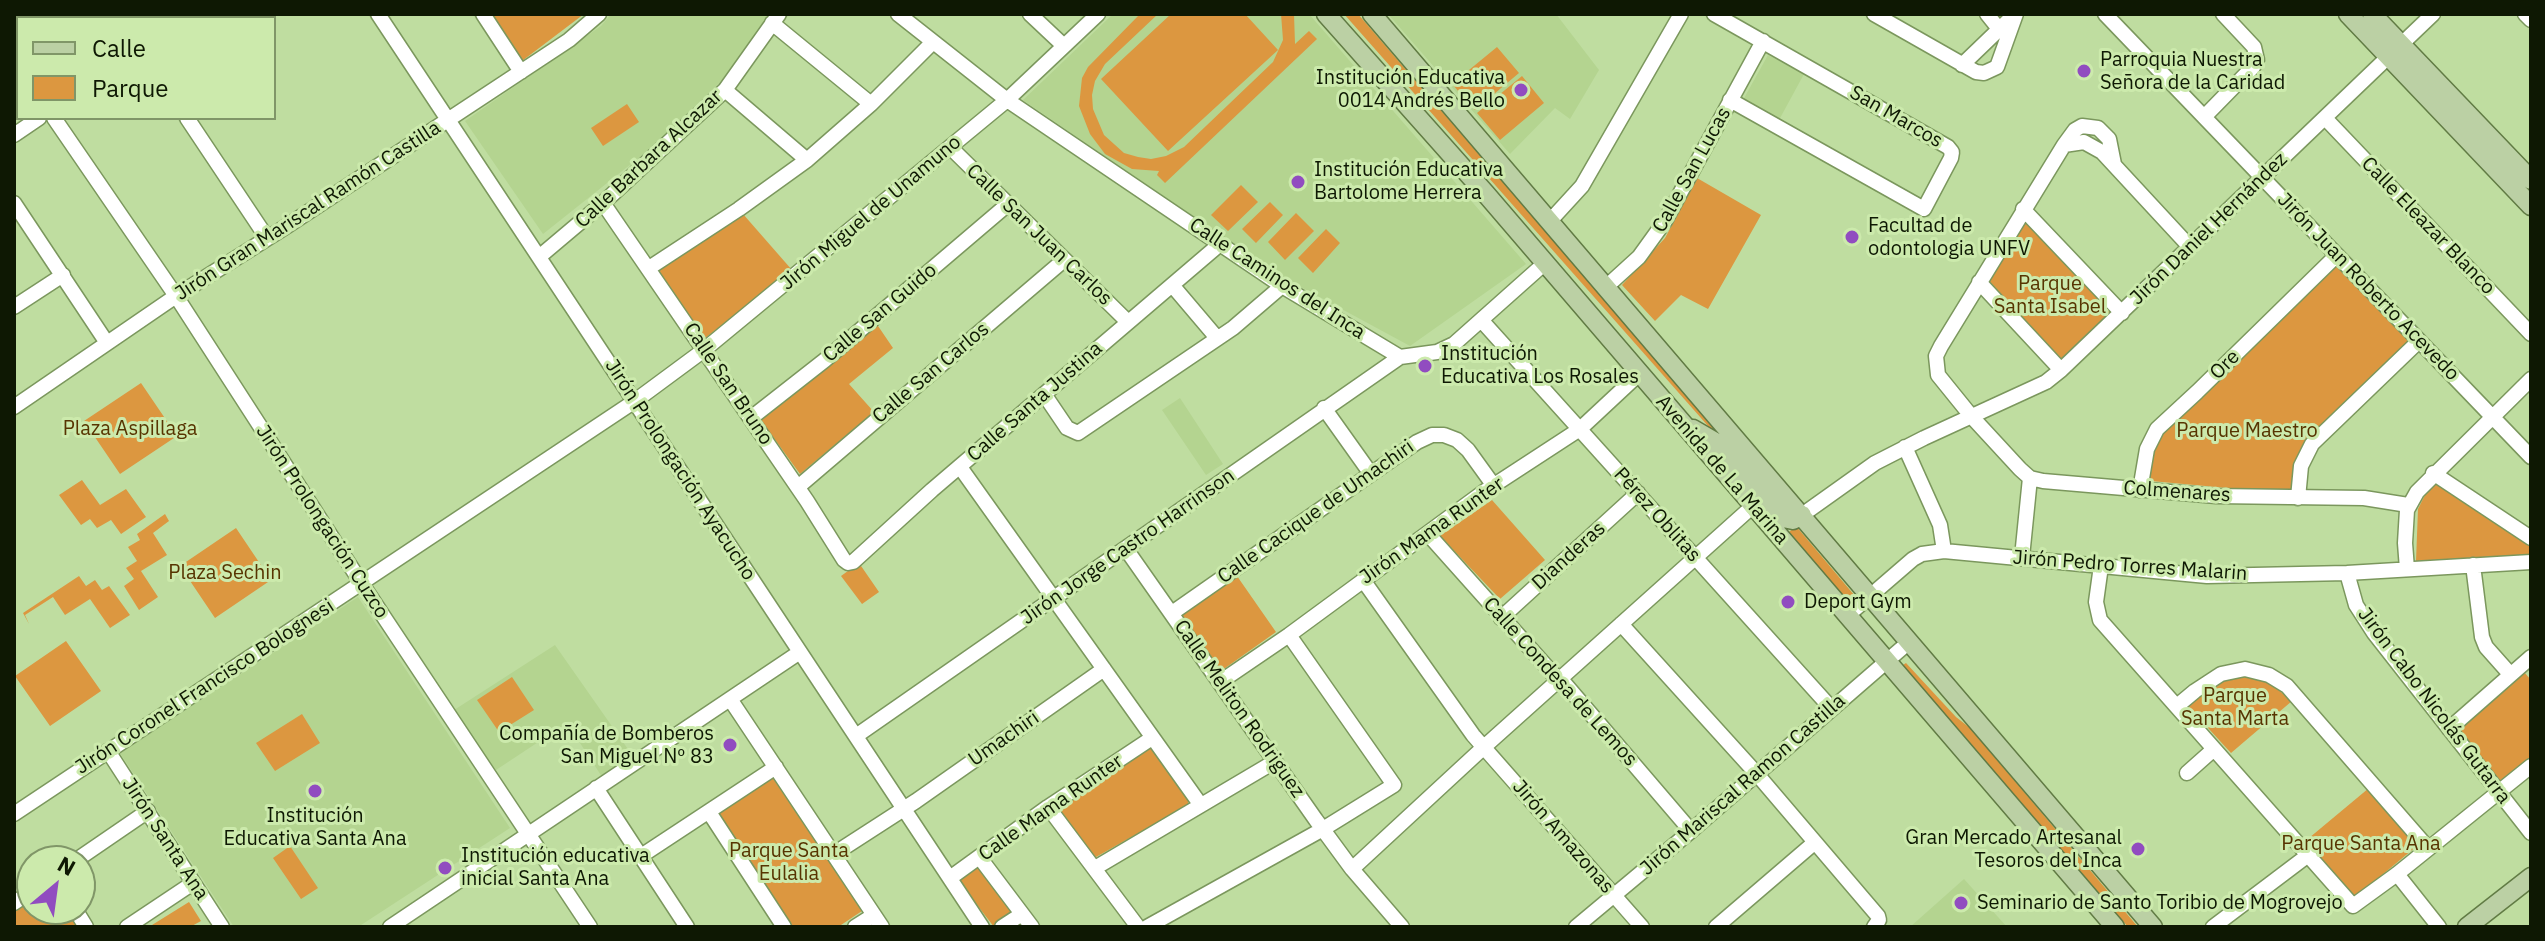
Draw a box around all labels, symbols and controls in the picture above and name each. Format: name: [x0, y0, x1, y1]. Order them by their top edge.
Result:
legend: [16, 16, 276, 120]
text: Calle: [92, 32, 146, 64]
place label: Parroquia Nuestra Señora de la Caridad: [2100, 48, 2285, 95]
marker: Parroquia Nuestra Señora de la Caridad: [2075, 62, 2093, 80]
place label: Institución Educativa 0014 Andrés Bello: [1316, 66, 1505, 113]
text: Parque: [92, 72, 169, 104]
marker: Institución Educativa 0014 Andrés Bello: [1512, 81, 1530, 99]
street label: San Marcos: [1845, 81, 1947, 153]
street label: Calle Barbara Alcazar: [571, 85, 727, 233]
street label: Calle San Lucas: [1648, 103, 1736, 237]
street label: Jirón Gran Mariscal Ramón Castilla: [171, 116, 445, 306]
street label: Jirón Miguel de Unamuno: [776, 130, 966, 296]
street label: Jirón Daniel Hernández: [2126, 148, 2292, 310]
street label: Calle Eleazar Blanco: [2356, 152, 2500, 300]
place label: Institución Educativa Bartolome Herrera: [1314, 158, 1503, 205]
street label: Calle San Juan Carlos: [961, 159, 1117, 311]
marker: Institución Educativa Bartolome Herrera: [1289, 173, 1307, 191]
street label: Jirón Juan Roberto Acevedo: [2272, 188, 2464, 386]
street label: Calle Caminos del Inca: [1185, 213, 1369, 345]
place label: Facultad de odontologia UNFV: [1868, 214, 2030, 261]
marker: Facultad de odontologia UNFV: [1843, 228, 1861, 246]
street label: Calle San Guido: [818, 258, 942, 368]
park label: Parque Santa Isabel: [1994, 272, 2106, 319]
street label: Calle San Carlos: [868, 317, 994, 429]
street label: Calle San Bruno: [678, 318, 778, 450]
street label: Calle Santa Justina: [963, 337, 1107, 467]
place label: Institución Educativa Los Rosales: [1441, 342, 1639, 389]
street label: Ore: [2205, 345, 2245, 385]
street label: Jirón Prolongación Ayacucho: [600, 355, 760, 585]
marker: Institución Educativa Los Rosales: [1416, 357, 1434, 375]
street label: Avenida de La Marina: [1650, 390, 1794, 550]
park label: Plaza Aspillaga: [63, 417, 197, 441]
park label: Parque Maestro: [2176, 419, 2318, 443]
street label: Jirón Prolongación Cuzco: [251, 421, 393, 623]
street label: Calle Cacique de Umachiri: [1213, 435, 1419, 589]
street label: Pérez Oblitas: [1608, 463, 1706, 567]
street label: Jirón Jorge Castro Harrinson: [1017, 464, 1239, 630]
street label: Jirón Mama Runter: [1355, 472, 1509, 590]
street label: Colmenares: [2123, 476, 2231, 508]
street label: Dianderas: [1527, 517, 1611, 595]
street label: Jirón Pedro Torres Malarin: [2012, 546, 2248, 586]
park label: Plaza Sechin: [168, 561, 282, 585]
place label: Deport Gym: [1804, 590, 1912, 614]
street label: Calle Condesa de Lemos: [1478, 593, 1642, 771]
marker: Deport Gym: [1779, 593, 1797, 611]
street label: Jirón Coronel Francisco Bolognesi: [71, 594, 339, 780]
street label: Jirón Cabo Nicolás Gutarra: [2352, 603, 2516, 809]
street label: Calle Meliton Rodriguez: [1169, 616, 1309, 802]
park label: Parque Santa Marta: [2181, 684, 2289, 731]
street label: Jirón Mariscal Ramon Castilla: [1636, 689, 1850, 881]
street label: Umachiri: [964, 706, 1044, 772]
place label: Compañía de Bomberos San Miguel Nº 83: [499, 722, 714, 769]
marker: Compañía de Bomberos San Miguel Nº 83: [721, 736, 739, 754]
street label: Calle Mama Runter: [974, 749, 1128, 867]
street label: Jirón Santa Ana: [117, 773, 213, 905]
street label: Jirón Amazonas: [1507, 775, 1619, 899]
marker: Institución Educativa Santa Ana: [306, 782, 324, 800]
place label: Institución Educativa Santa Ana: [223, 804, 407, 851]
place label: Gran Mercado Artesanal Tesoros del Inca: [1905, 826, 2122, 873]
park label: Parque Santa Ana: [2281, 832, 2441, 856]
park label: Parque Santa Eulalia: [729, 839, 849, 886]
marker: Gran Mercado Artesanal Tesoros del Inca: [2129, 840, 2147, 858]
place label: Institución educativa inicial Santa Ana: [461, 844, 650, 891]
north arrow: [16, 845, 96, 925]
text: N: [53, 849, 81, 882]
marker: Institución educativa inicial Santa Ana: [436, 859, 454, 877]
place label: Seminario de Santo Toribio de Mogrovejo: [1977, 891, 2343, 915]
marker: Seminario de Santo Toribio de Mogrovejo: [1952, 894, 1970, 912]

